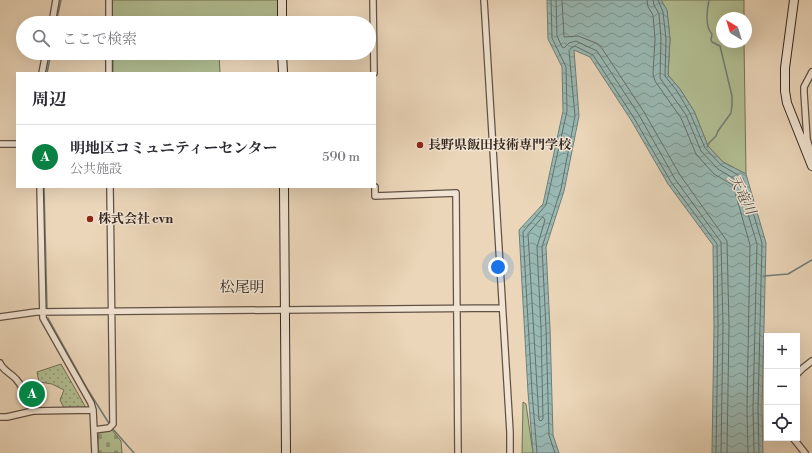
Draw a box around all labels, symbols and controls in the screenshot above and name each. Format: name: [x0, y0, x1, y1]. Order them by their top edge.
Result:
north arrow: [716, 12, 752, 48]
search box: [16, 16, 376, 60]
icon: search: [30, 27, 52, 49]
text: ここで検索: [62, 30, 137, 49]
text: 周辺: [32, 89, 66, 111]
place label: 長野県飯田技術専門学校: [428, 137, 572, 153]
text: 明地区コミュニティーセンター: [70, 139, 278, 158]
marker: 長野県飯田技術専門学校: [415, 140, 425, 150]
text: A: [40, 149, 50, 165]
text: 590 m: [322, 149, 360, 165]
text: 公共施設: [70, 161, 122, 177]
water label: 天竜川: [725, 172, 760, 220]
place label: 株式会社 cvn: [98, 211, 173, 227]
marker: 株式会社 cvn: [85, 214, 95, 224]
your location: [488, 257, 508, 277]
district label: 松尾明: [219, 278, 265, 297]
map controls: [764, 333, 800, 441]
button: +: [764, 333, 800, 369]
button: −: [764, 369, 800, 405]
pin: A: [19, 379, 45, 409]
button: locate: [764, 405, 800, 441]

